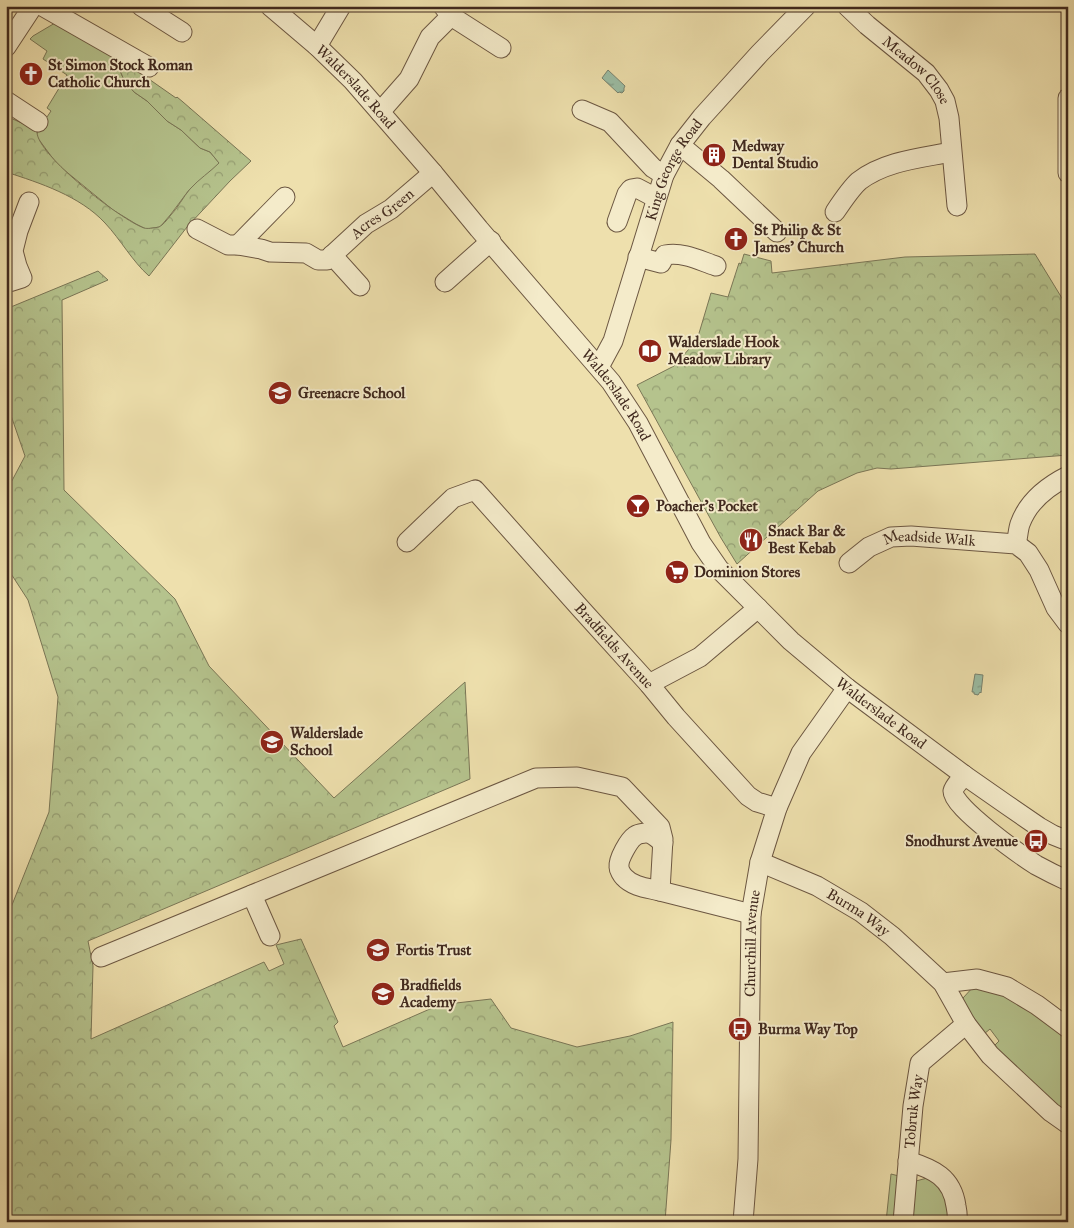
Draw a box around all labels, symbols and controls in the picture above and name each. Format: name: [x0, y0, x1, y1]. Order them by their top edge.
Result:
street label: Meadow Close: [879, 32, 954, 107]
street label: Walderslade Road: [312, 41, 400, 133]
place label: St Simon Stock Roman Catholic Church: [48, 56, 194, 91]
church icon: St Simon Stock Roman Catholic Church: [18, 61, 44, 87]
street label: King George Road: [642, 115, 706, 223]
place label: Medway Dental Studio: [732, 137, 819, 172]
building icon: Medway Dental Studio: [701, 142, 727, 168]
street label: Acres Green: [346, 185, 417, 243]
place label: St Philip & St James' Church: [752, 221, 845, 257]
church icon: St Philip & St James' Church: [723, 226, 749, 252]
place label: Walderslade Hook Meadow Library: [668, 333, 780, 369]
library icon: Walderslade Hook Meadow Library: [637, 338, 663, 364]
street label: Walderslade Road: [578, 345, 655, 444]
school or university icon: Greenacre School: [267, 380, 293, 406]
place label: Greenacre School: [298, 384, 406, 402]
bar icon: Poacher's Pocket: [625, 493, 651, 519]
place label: Poacher's Pocket: [656, 497, 758, 515]
place label: Snack Bar & Best Kebab: [768, 522, 846, 557]
street label: Meadside Walk: [880, 526, 976, 550]
restaurant icon: Snack Bar & Best Kebab: [738, 527, 764, 553]
supermarket icon: Dominion Stores: [664, 559, 690, 585]
place label: Dominion Stores: [694, 563, 801, 581]
street label: Bradfields Avenue: [571, 599, 658, 692]
street label: Walderslade Road: [832, 674, 930, 753]
place label: Walderslade School: [290, 724, 364, 759]
school or university icon: Walderslade School: [259, 729, 285, 755]
bus stop icon: Snodhurst Avenue: [1023, 828, 1049, 854]
place label: Snodhurst Avenue: [905, 832, 1019, 850]
street label: Burma Way: [824, 885, 894, 941]
street label: Churchill Avenue: [741, 888, 764, 997]
school or university icon: Fortis Trust: [365, 937, 391, 963]
place label: Fortis Trust: [396, 941, 472, 959]
place label: Bradfields Academy: [399, 976, 462, 1012]
school or university icon: Bradfields Academy: [370, 981, 396, 1007]
bus stop icon: Burma Way Top: [727, 1016, 753, 1042]
place label: Burma Way Top: [758, 1020, 858, 1039]
street label: Tobruk Way: [900, 1072, 927, 1149]

